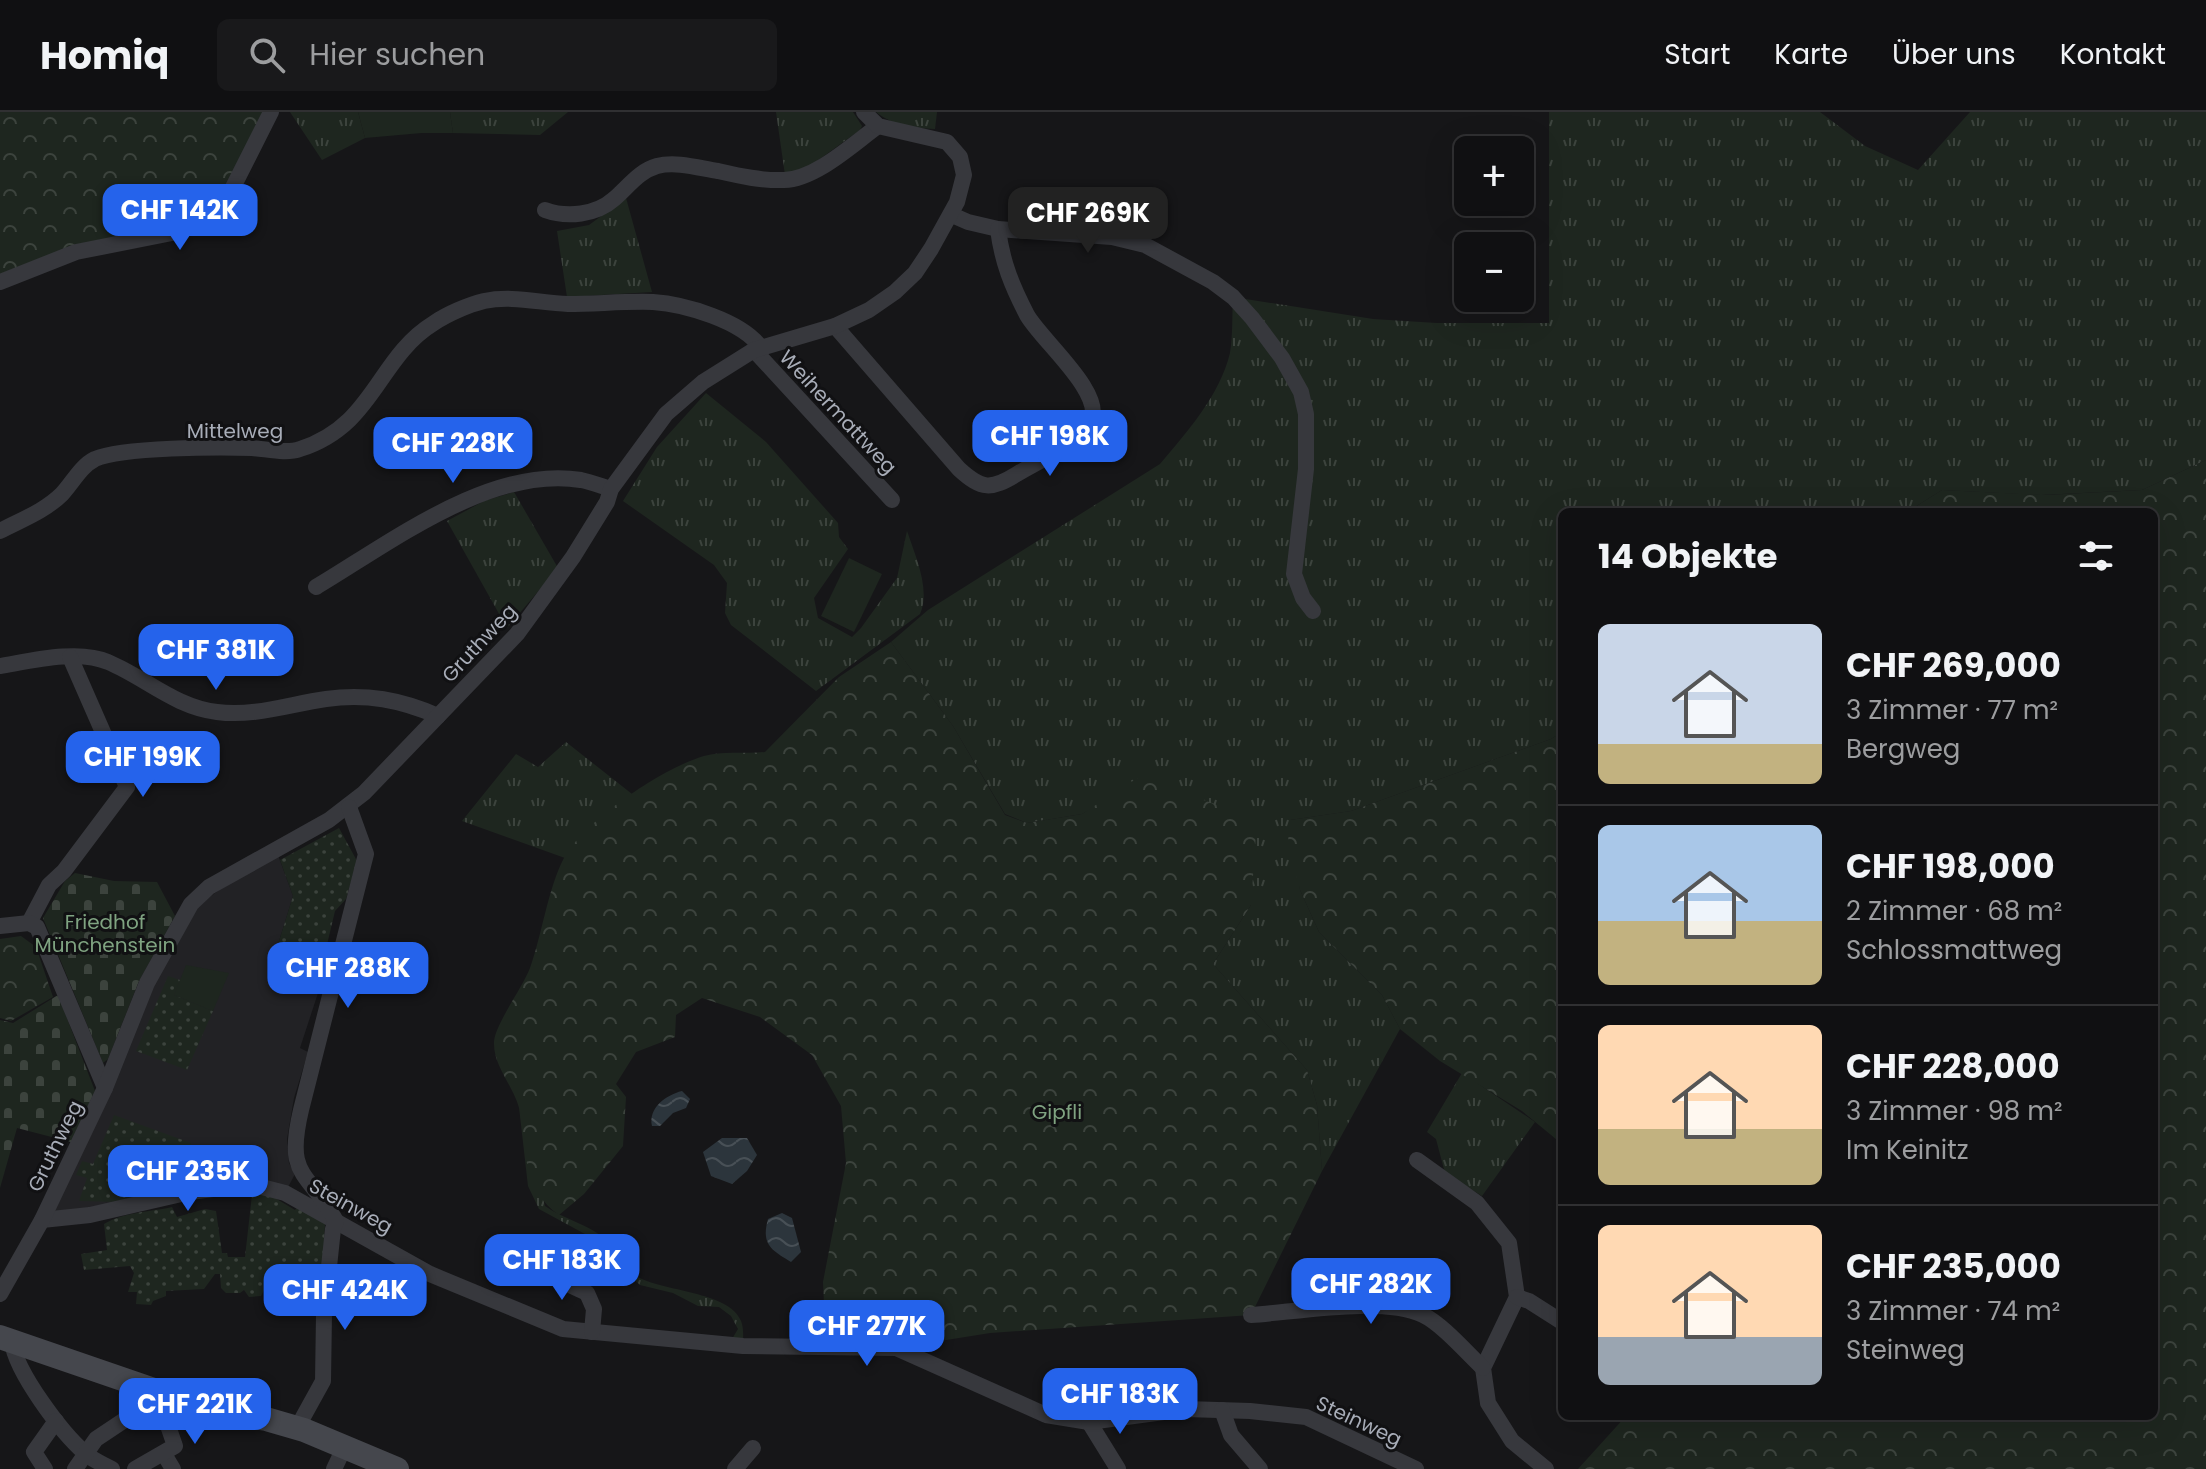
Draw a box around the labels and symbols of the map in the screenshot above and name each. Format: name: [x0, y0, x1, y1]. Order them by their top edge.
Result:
pin: CHF 142K: [97, 184, 263, 252]
pin: CHF 269K: [1005, 187, 1171, 255]
street label: Weihermattweg: [773, 344, 903, 480]
pin: CHF 198K: [967, 410, 1133, 478]
street label: Mittelweg: [187, 417, 283, 445]
pin: CHF 228K: [370, 417, 536, 485]
street label: Gruthweg: [435, 598, 523, 688]
pin: CHF 381K: [133, 624, 299, 692]
pin: CHF 199K: [60, 731, 226, 799]
park label: Friedhof Münchenstein: [35, 908, 175, 959]
pin: CHF 288K: [265, 942, 431, 1010]
street label: Gruthweg: [21, 1096, 89, 1196]
park label: Gipfli: [1032, 1098, 1082, 1126]
pin: CHF 235K: [105, 1145, 271, 1213]
street label: Steinweg: [304, 1172, 398, 1240]
pin: CHF 183K: [479, 1234, 645, 1302]
pin: CHF 282K: [1288, 1258, 1454, 1326]
pin: CHF 424K: [262, 1264, 428, 1332]
pin: CHF 277K: [784, 1300, 950, 1368]
pin: CHF 183K: [1037, 1368, 1203, 1436]
pin: CHF 221K: [112, 1378, 278, 1446]
street label: Steinweg: [1312, 1389, 1406, 1453]

